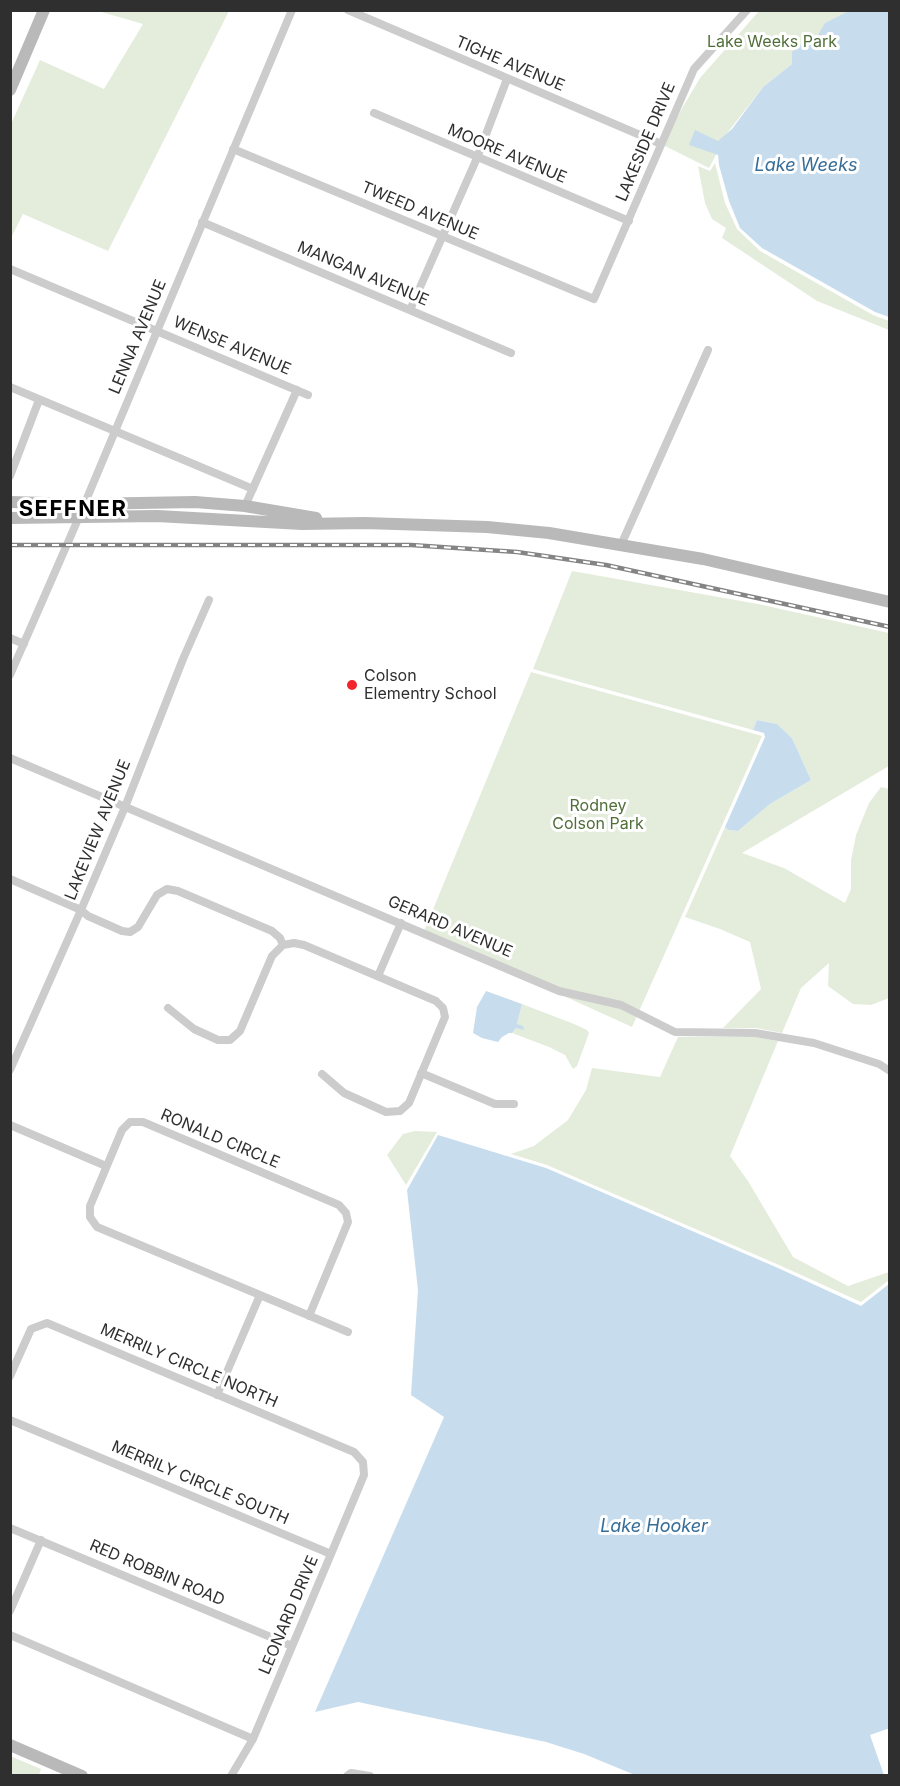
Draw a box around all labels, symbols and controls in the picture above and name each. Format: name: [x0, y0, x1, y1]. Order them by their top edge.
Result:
street label: TIGHE AVENUE: [453, 32, 567, 96]
park label: Lake Weeks Park: [707, 32, 837, 52]
street label: LAKESIDE DRIVE: [612, 80, 680, 204]
street label: MOORE AVENUE: [445, 120, 569, 188]
water label: Lake Weeks: [754, 155, 858, 177]
street label: TWEED AVENUE: [358, 178, 482, 244]
street label: MANGAN AVENUE: [294, 238, 432, 310]
street label: LENNA AVENUE: [105, 277, 171, 397]
street label: WENSE AVENUE: [170, 313, 294, 379]
district label: SEFFNER: [19, 496, 127, 522]
place label: Colson Elementry School: [364, 666, 497, 704]
marker: Colson Elementry School: [345, 678, 359, 692]
street label: LAKEVIEW AVENUE: [61, 757, 135, 903]
park label: Rodney Colson Park: [552, 796, 644, 834]
street label: GERARD AVENUE: [385, 892, 515, 962]
street label: RONALD CIRCLE: [158, 1105, 282, 1173]
street label: MERRILY CIRCLE NORTH: [97, 1320, 281, 1412]
street label: MERRILY CIRCLE SOUTH: [109, 1437, 291, 1529]
water label: Lake Hooker: [600, 1516, 708, 1538]
street label: RED ROBBIN ROAD: [87, 1536, 227, 1610]
street label: LEONARD DRIVE: [255, 1553, 323, 1677]

